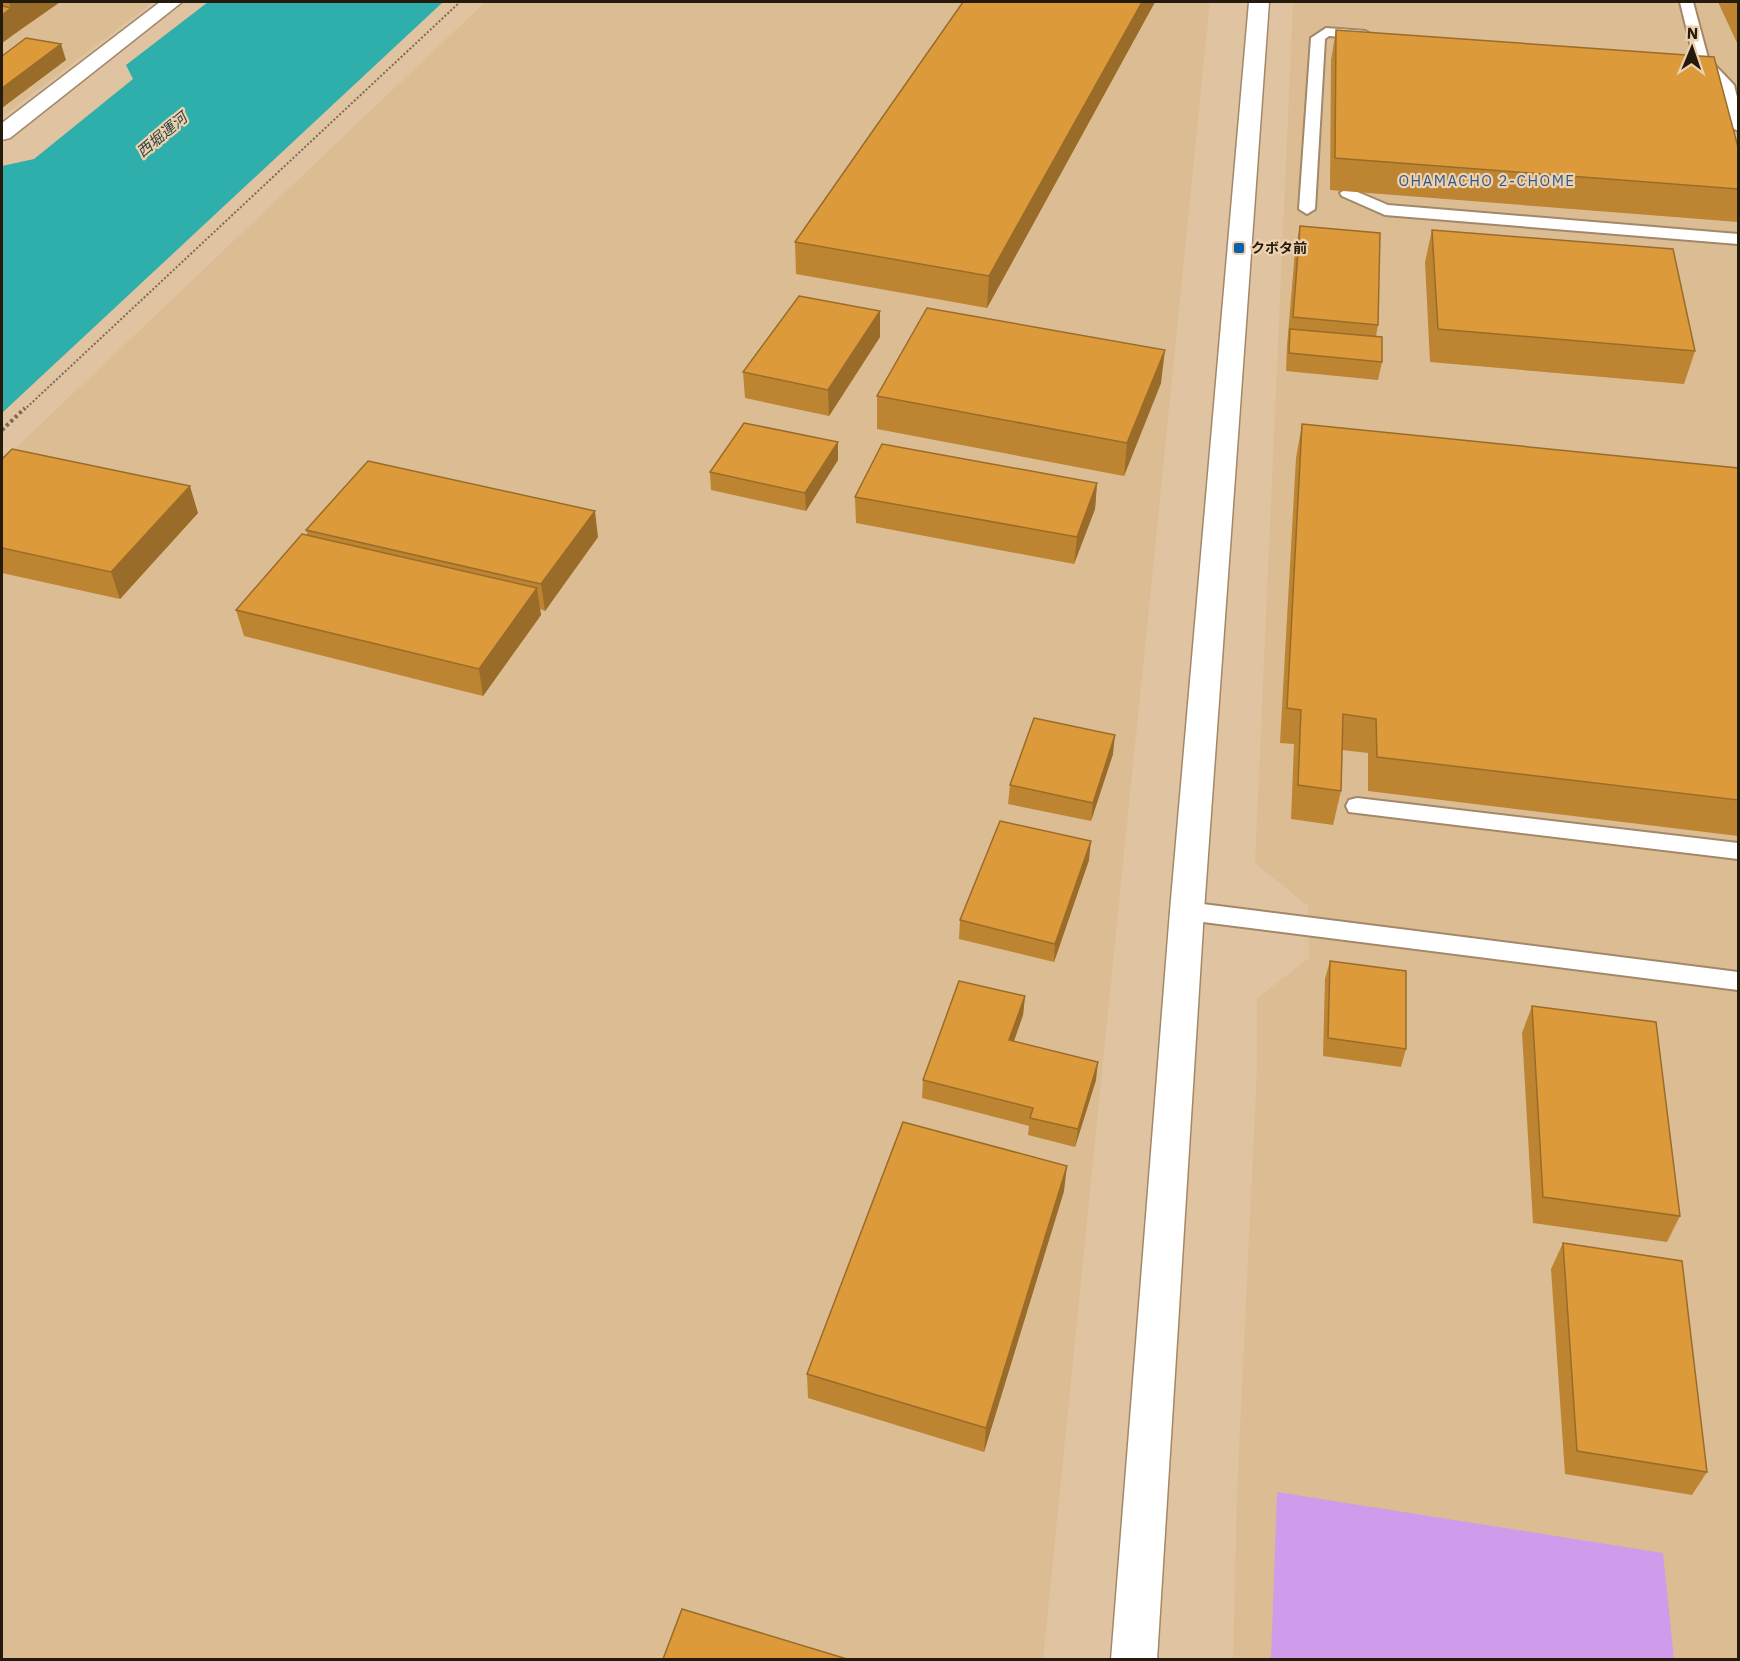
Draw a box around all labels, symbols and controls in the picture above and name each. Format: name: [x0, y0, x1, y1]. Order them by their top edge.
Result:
north arrow: [1662, 18, 1722, 78]
text: N: [1686, 23, 1699, 43]
water label: 西堀運河: [133, 106, 193, 161]
district label: OHAMACHO 2-CHOME: [1398, 171, 1576, 190]
place label: クボタ前: [1251, 239, 1307, 257]
marker: クボタ前: [1232, 241, 1246, 255]

